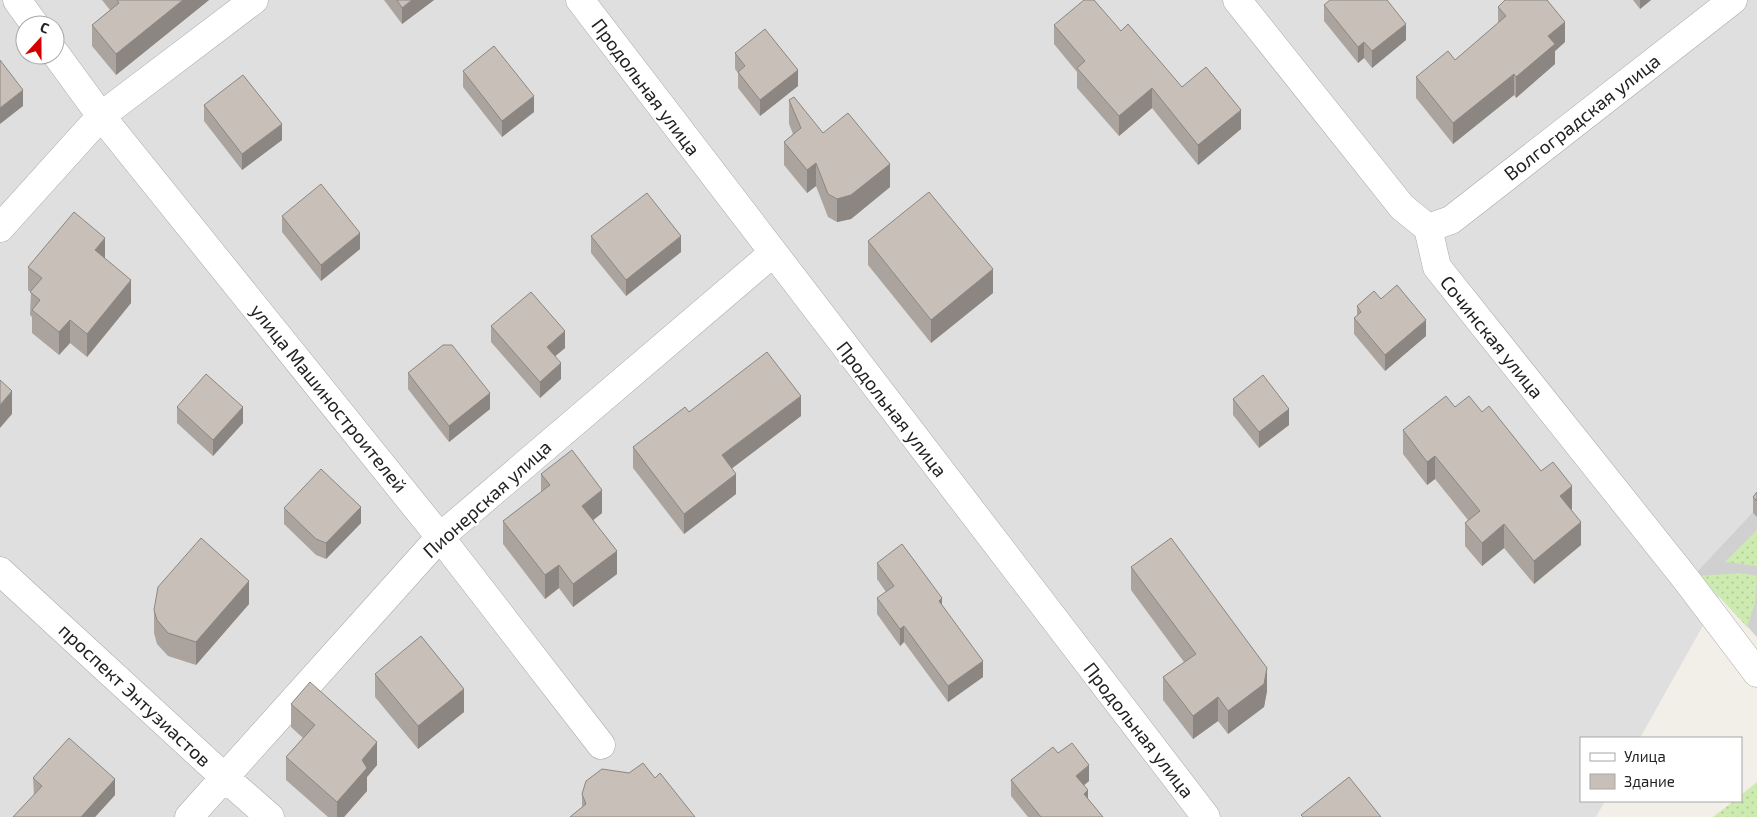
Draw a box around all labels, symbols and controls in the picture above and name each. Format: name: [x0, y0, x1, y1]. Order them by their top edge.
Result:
street label: Продольная улица: [587, 14, 705, 160]
north arrow: [15, 15, 65, 65]
text: С: [38, 18, 52, 37]
street label: Волгоградская улица: [1499, 49, 1665, 185]
street label: Сочинская улица: [1435, 271, 1549, 403]
street label: улица Машиностроителей: [245, 299, 413, 497]
street label: Продольная улица: [831, 336, 953, 482]
street label: Пионерская улица: [418, 435, 556, 563]
street label: проспект Энтузиастов: [54, 618, 216, 772]
street label: Продольная улица: [1078, 657, 1200, 803]
legend: [1580, 737, 1742, 802]
text: Улица: [1624, 747, 1666, 765]
text: Здание: [1624, 772, 1675, 790]

